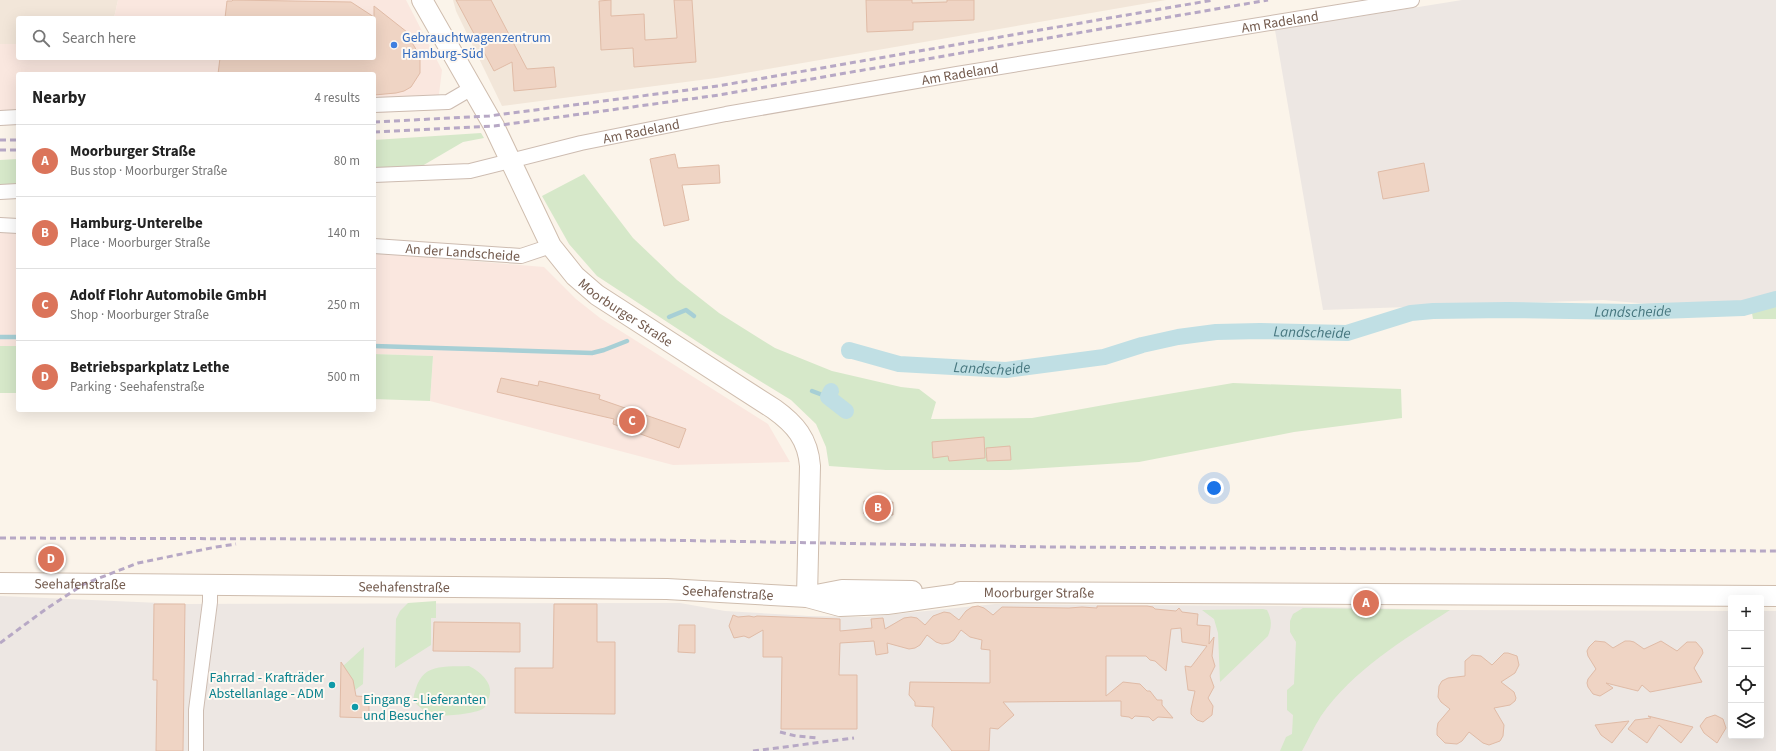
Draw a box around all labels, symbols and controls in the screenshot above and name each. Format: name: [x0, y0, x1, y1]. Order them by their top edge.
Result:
street label: Am Radeland: [1240, 6, 1320, 39]
search box: [16, 16, 376, 60]
icon: search: [30, 27, 52, 49]
text: Search here: [62, 28, 136, 49]
place label: Gebrauchtwagenzentrum Hamburg-Süd: [402, 28, 551, 64]
marker: Gebrauchtwagenzentrum Hamburg-Süd: [389, 40, 399, 50]
street label: Am Radeland: [920, 58, 1000, 91]
text: Nearby: [32, 86, 86, 110]
text: 4 results: [315, 89, 360, 107]
street label: Am Radeland: [601, 114, 682, 149]
text: Moorburger Straße: [70, 141, 196, 162]
text: A: [41, 152, 49, 170]
text: 80 m: [334, 152, 360, 170]
text: Bus stop · Moorburger Straße: [70, 162, 227, 180]
text: Hamburg-Unterelbe: [70, 213, 203, 234]
text: B: [41, 224, 49, 242]
text: 140 m: [327, 224, 360, 242]
text: Place · Moorburger Straße: [70, 234, 210, 252]
street label: An der Landscheide: [405, 239, 521, 267]
street label: Moorburger Straße: [573, 274, 676, 352]
text: Adolf Flohr Automobile GmbH: [70, 285, 267, 306]
text: C: [41, 296, 49, 314]
text: 250 m: [327, 296, 360, 314]
water label: Landscheide: [1594, 301, 1672, 323]
text: Shop · Moorburger Straße: [70, 306, 209, 324]
water label: Landscheide: [1273, 321, 1351, 344]
text: Betriebsparkplatz Lethe: [70, 357, 229, 378]
water label: Landscheide: [953, 357, 1032, 381]
text: D: [41, 368, 49, 386]
text: 500 m: [327, 368, 360, 386]
text: Parking · Seehafenstraße: [70, 378, 205, 396]
pin: C: [619, 406, 645, 436]
your location: [1204, 478, 1224, 498]
pin: B: [865, 493, 891, 523]
pin: D: [38, 544, 64, 574]
street label: Seehafenstraße: [34, 574, 126, 595]
street label: Seehafenstraße: [358, 577, 450, 598]
street label: Seehafenstraße: [682, 581, 774, 606]
street label: Moorburger Straße: [984, 583, 1094, 604]
pin: A: [1353, 588, 1379, 618]
map controls: [1728, 595, 1764, 739]
button: +: [1728, 595, 1764, 631]
button: −: [1728, 631, 1764, 667]
button: locate: [1728, 667, 1764, 703]
place label: Fahrrad - Krafträder Abstellanlage - ADM: [209, 668, 324, 704]
marker: Fahrrad - Krafträder Abstellanlage - ADM: [327, 680, 337, 690]
place label: Eingang - Lieferanten und Besucher: [363, 690, 486, 726]
marker: Eingang - Lieferanten und Besucher: [350, 702, 360, 712]
button: layers: [1728, 703, 1764, 739]

